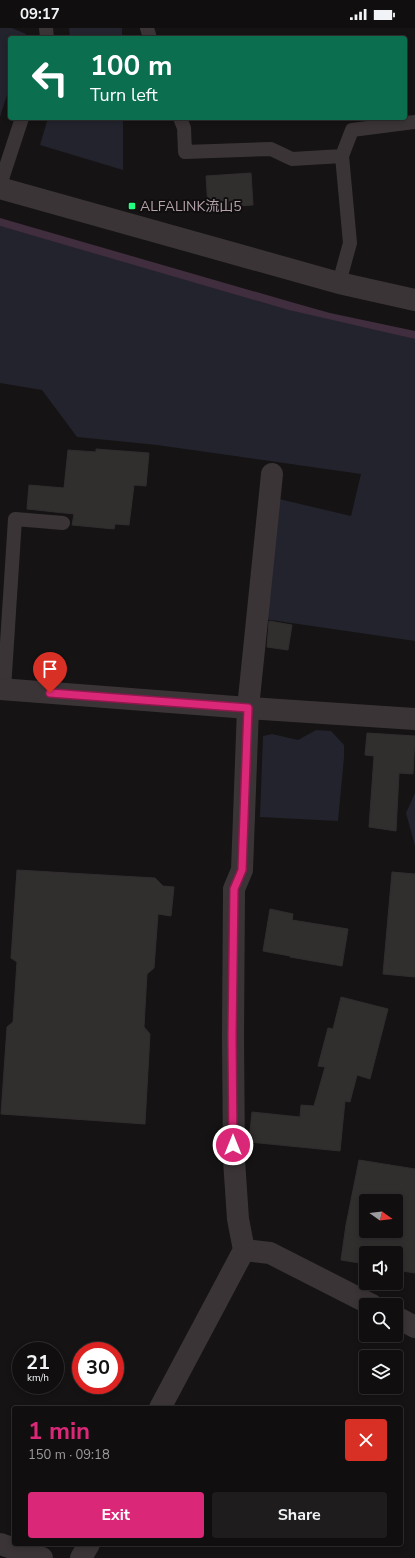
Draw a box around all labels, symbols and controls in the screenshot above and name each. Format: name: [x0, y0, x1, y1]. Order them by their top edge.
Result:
text: 09:17: [20, 4, 60, 24]
text: 100 m: [90, 47, 173, 85]
icon: left: [24, 52, 76, 104]
text: Turn left: [90, 83, 158, 107]
place label: ALFALINK流山5: [140, 197, 242, 216]
marker: ALFALINK流山5: [127, 201, 137, 211]
pin: [33, 652, 67, 693]
icon: arrive: [39, 658, 61, 680]
position arrow: [212, 1124, 254, 1166]
north arrow: [359, 1194, 403, 1238]
map controls: [359, 1194, 403, 1394]
button: sound: [359, 1246, 403, 1290]
button: search: [359, 1298, 403, 1342]
speed limit sign: 30: [72, 1342, 124, 1394]
text: 21: [26, 1349, 50, 1376]
button: layers: [359, 1350, 403, 1394]
text: km/h: [27, 1371, 49, 1385]
text: 1 min: [28, 1415, 90, 1447]
button: close: [345, 1419, 387, 1461]
text: 150 m · 09:18: [28, 1446, 110, 1464]
button: Exit: [28, 1492, 204, 1538]
button: Share: [212, 1492, 387, 1538]

